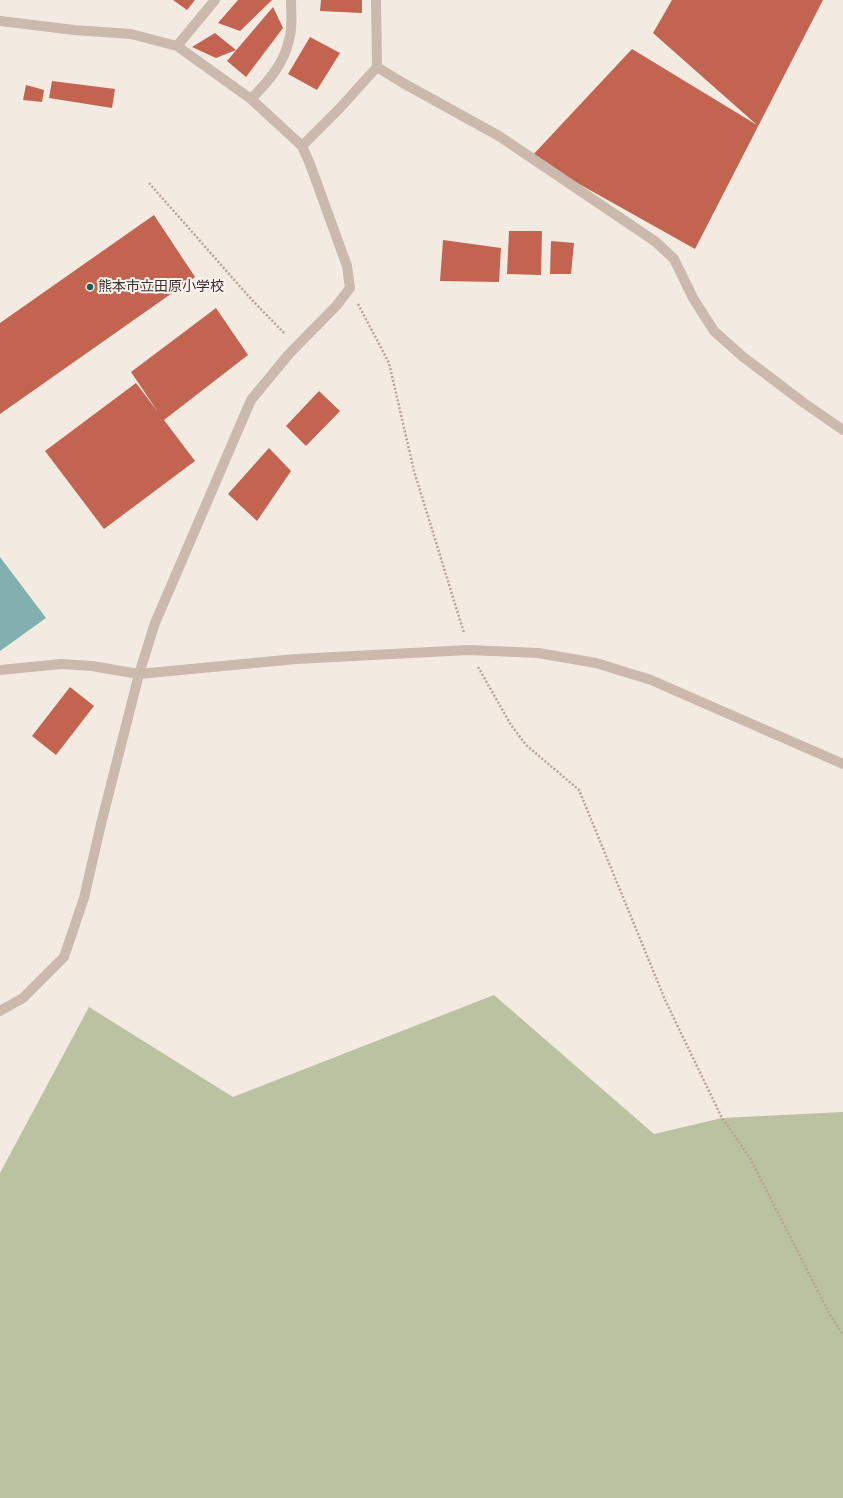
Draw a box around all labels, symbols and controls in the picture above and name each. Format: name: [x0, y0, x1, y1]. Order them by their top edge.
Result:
place label: 熊本市立田原小学校: [98, 279, 224, 295]
marker: 熊本市立田原小学校: [85, 282, 95, 292]

